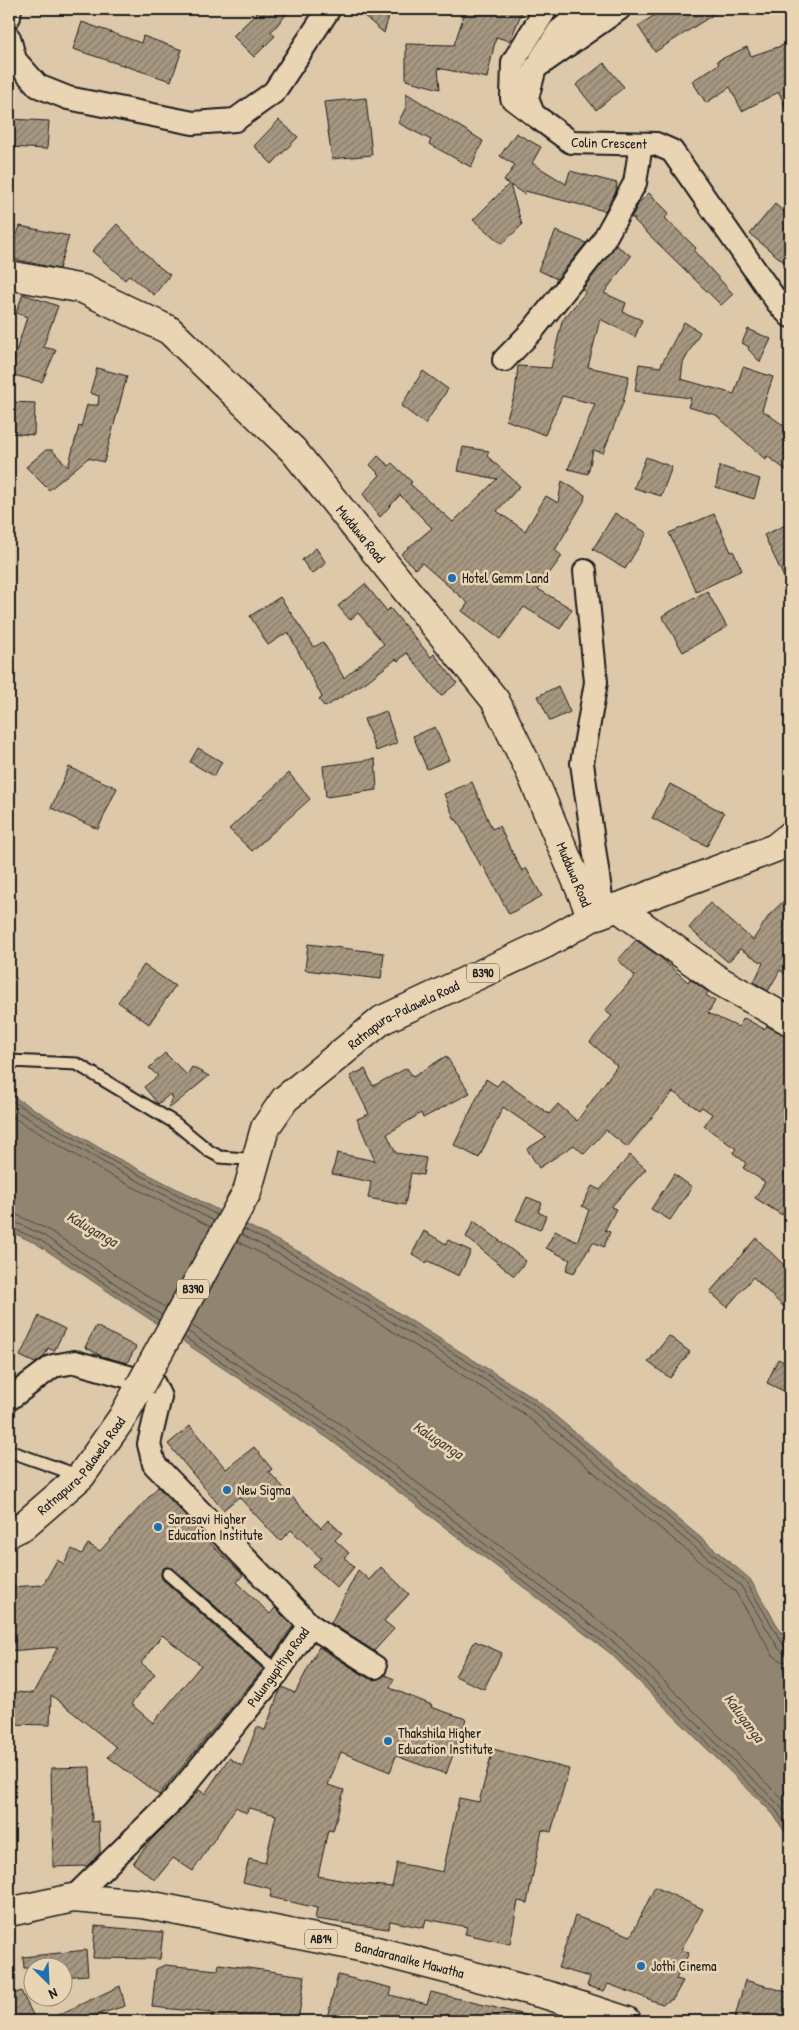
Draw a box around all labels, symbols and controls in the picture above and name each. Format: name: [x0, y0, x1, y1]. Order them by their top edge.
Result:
street label: Colin Crescent: [571, 132, 647, 153]
street label: Mudduwa Road: [332, 501, 390, 567]
place label: Hotel Gemm Land: [462, 568, 549, 587]
marker: Hotel Gemm Land: [446, 572, 458, 584]
street label: Mudduwa Road: [552, 839, 597, 910]
road number: B390: [467, 964, 499, 982]
street label: Ratnapura-Palawela Road: [343, 975, 462, 1053]
water label: Kaluganga: [63, 1206, 123, 1253]
road number: B390: [177, 1280, 209, 1298]
street label: Ratnapura-Palawela Road: [33, 1412, 129, 1519]
water label: Kaluganga: [409, 1416, 469, 1465]
place label: New Sigma: [237, 1480, 291, 1500]
marker: New Sigma: [221, 1484, 233, 1496]
place label: Sarasavi Higher Education Institute: [168, 1509, 264, 1544]
marker: Sarasavi Higher Education Institute: [152, 1521, 164, 1533]
street label: Pulungupitiya Road: [242, 1622, 314, 1711]
water label: Kaluganga: [719, 1689, 771, 1748]
place label: Thakshila Higher Education Institute: [398, 1723, 494, 1758]
marker: Thakshila Higher Education Institute: [382, 1735, 394, 1747]
road number: AB14: [305, 1930, 337, 1948]
street label: Bandaranaike Mawatha: [353, 1936, 467, 1982]
place label: Jothi Cinema: [651, 1956, 717, 1975]
north arrow: [22, 1958, 72, 2008]
marker: Jothi Cinema: [635, 1960, 647, 1972]
text: N: [46, 1984, 61, 2005]

